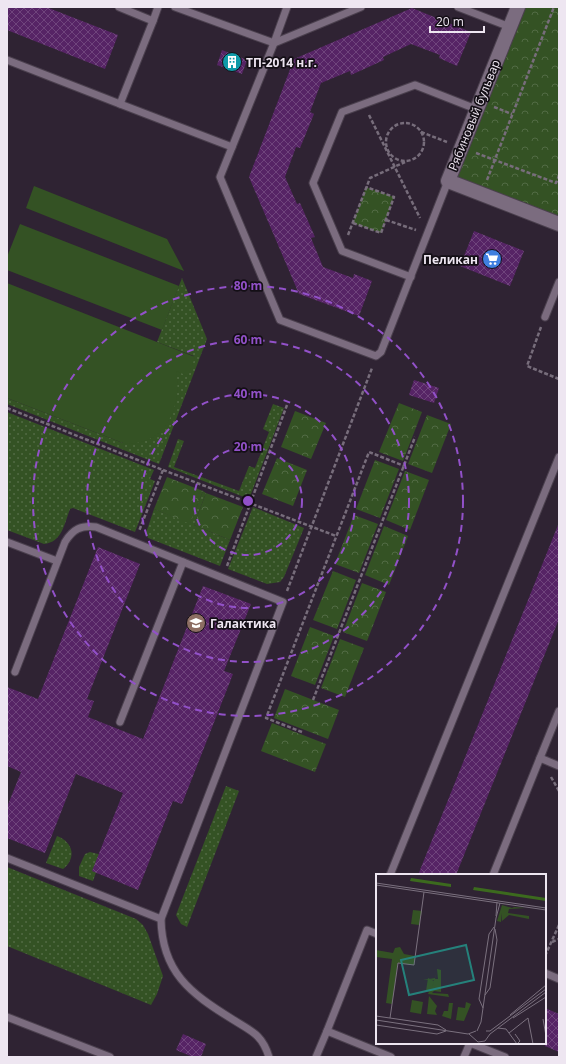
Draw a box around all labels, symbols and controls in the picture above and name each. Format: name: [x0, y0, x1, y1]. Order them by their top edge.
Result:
scale bar: [430, 8, 484, 34]
text: 20 m: [436, 13, 464, 30]
building icon: ТП-2014 н.г.: [221, 51, 243, 73]
place label: ТП-2014 н.г.: [246, 54, 317, 71]
street label: Рябиновый бульвар: [444, 57, 504, 173]
supermarket icon: Пеликан: [481, 248, 503, 270]
place label: Пеликан: [423, 251, 478, 268]
text: 80 m: [234, 277, 262, 294]
text: 60 m: [234, 331, 262, 348]
text: 40 m: [234, 385, 262, 402]
text: 20 m: [234, 438, 262, 455]
centre of rings: [241, 494, 255, 508]
school or university icon: Галактика: [185, 612, 207, 634]
place label: Галактика: [210, 615, 276, 632]
inset map: [376, 874, 546, 1044]

